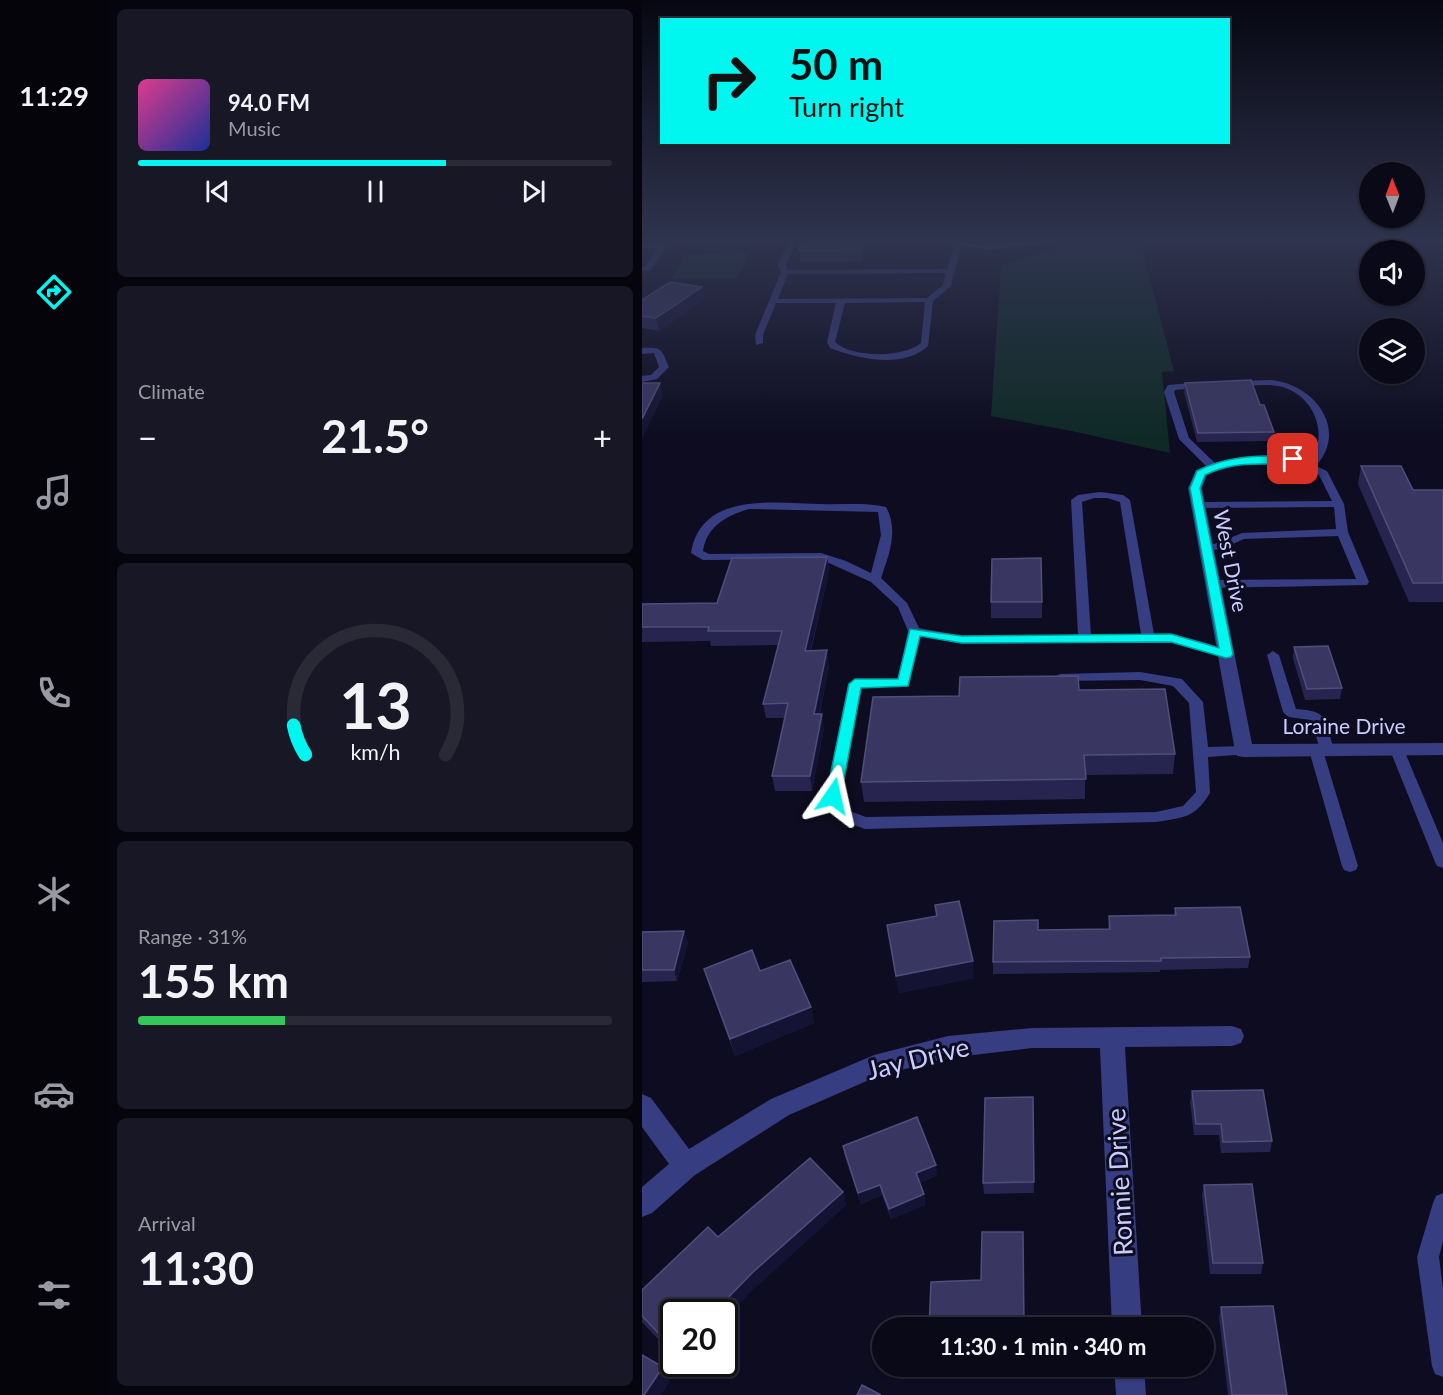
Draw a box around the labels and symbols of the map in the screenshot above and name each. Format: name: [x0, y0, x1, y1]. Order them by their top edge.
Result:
north arrow: [1359, 162, 1425, 228]
pin: [1267, 433, 1318, 484]
street label: West Drive: [1209, 507, 1254, 614]
street label: Loraine Drive: [1282, 713, 1406, 738]
position arrow: [801, 764, 865, 828]
street label: Jay Drive: [863, 1030, 972, 1086]
street label: Ronnie Drive: [1099, 1107, 1139, 1257]
speed limit sign: 20: [660, 1299, 738, 1377]

